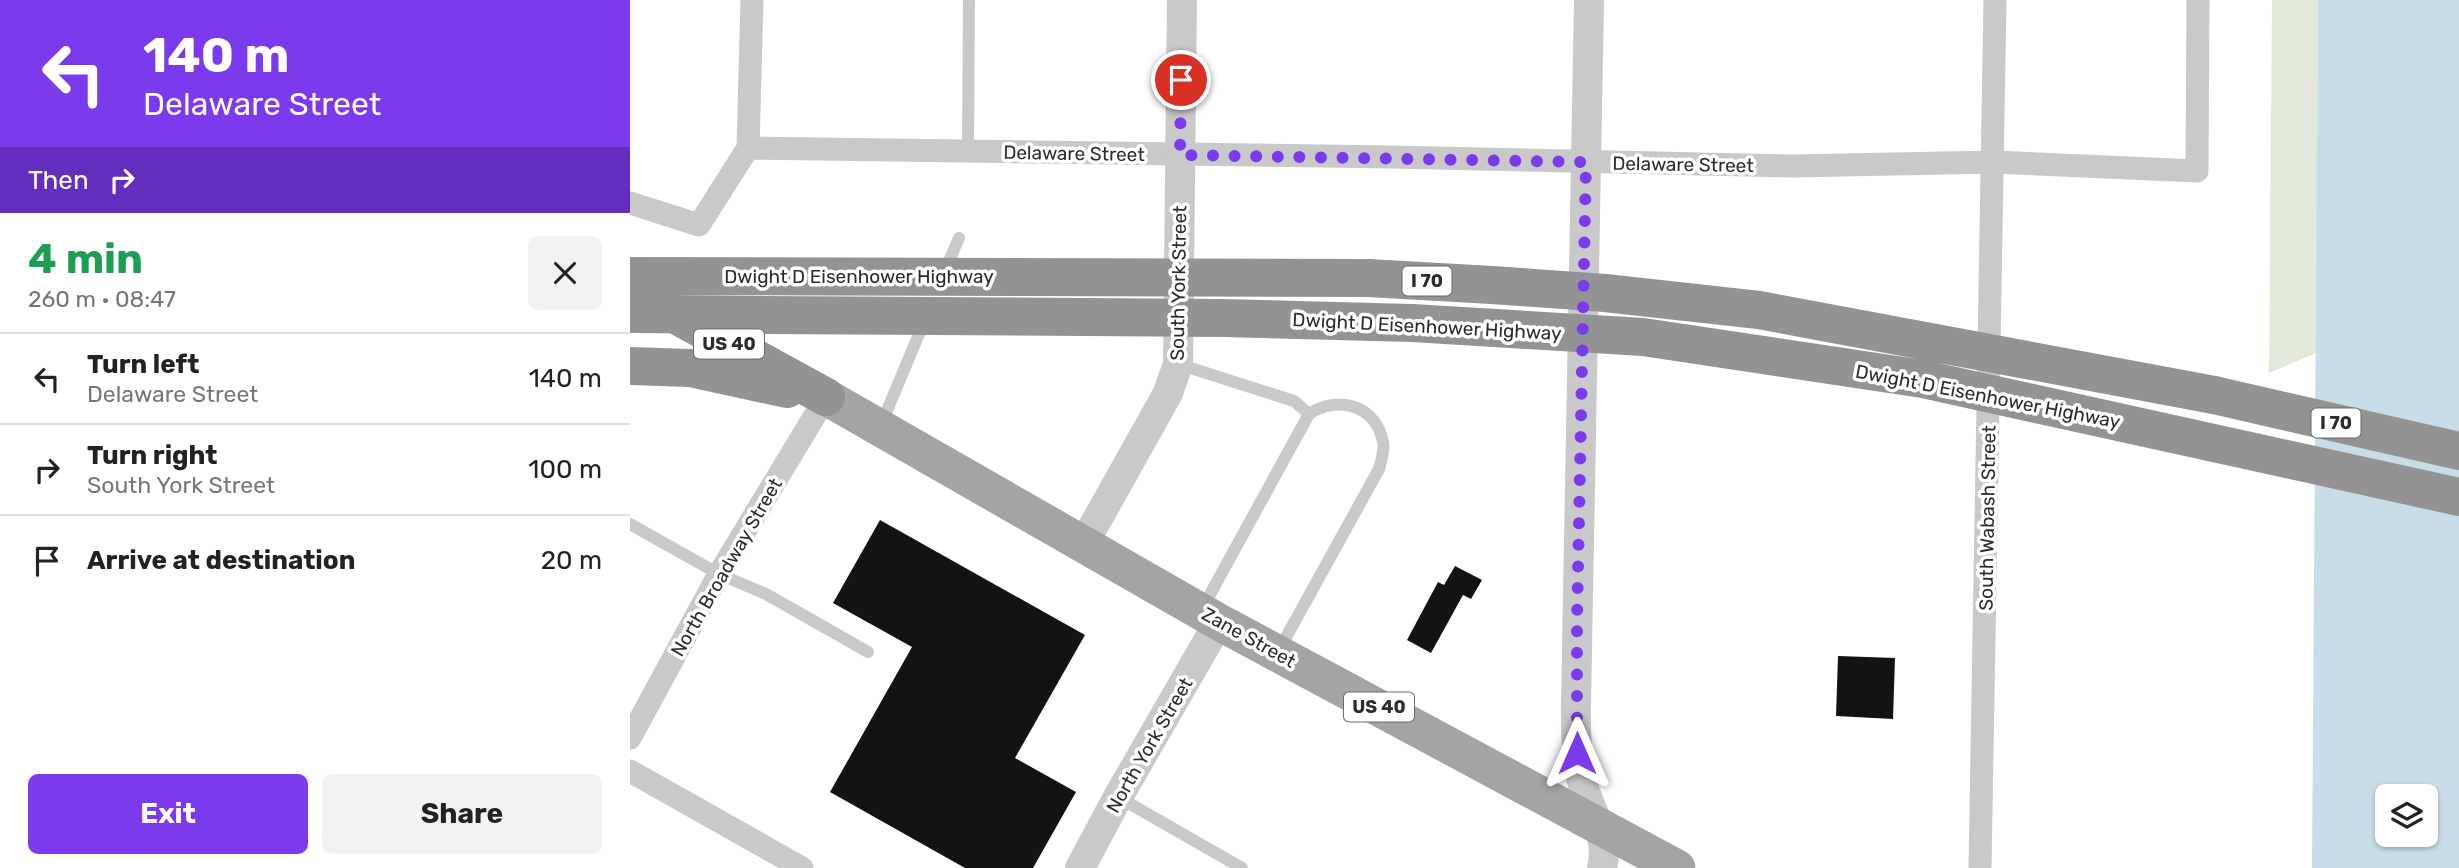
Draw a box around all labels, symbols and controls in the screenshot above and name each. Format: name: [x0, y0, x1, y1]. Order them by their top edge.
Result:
text: 140 m: [143, 26, 289, 84]
icon: left: [28, 28, 119, 119]
pin: [1151, 50, 1211, 110]
icon: arrive: [1162, 61, 1200, 99]
text: Delaware Street: [143, 85, 381, 123]
street label: Delaware Street: [1003, 141, 1145, 166]
street label: Delaware Street: [1612, 152, 1754, 177]
icon: right: [103, 161, 141, 199]
text: Then: [28, 165, 89, 196]
street label: South York Street: [1166, 205, 1191, 361]
text: 4 min: [28, 234, 143, 284]
button: close: [528, 236, 602, 310]
street label: Dwight D Eisenhower Highway: [724, 265, 994, 288]
road number: I 70: [1402, 267, 1452, 296]
text: 260 m · 08:47: [28, 285, 176, 313]
street label: Dwight D Eisenhower Highway: [1292, 308, 1562, 345]
road number: US 40: [694, 330, 764, 358]
text: Turn left: [87, 349, 199, 380]
street label: Dwight D Eisenhower Highway: [1853, 359, 2122, 433]
icon: left: [28, 360, 66, 398]
text: 140 m: [529, 363, 602, 394]
text: Delaware Street: [87, 380, 258, 408]
road number: I 70: [2312, 408, 2360, 438]
street label: South Wabash Street: [1974, 425, 2001, 611]
text: Turn right: [87, 440, 217, 471]
icon: right: [28, 451, 66, 489]
text: 100 m: [528, 454, 602, 485]
text: South York Street: [87, 471, 275, 499]
street label: North Broadway Street: [666, 473, 787, 661]
icon: arrive: [28, 542, 66, 580]
text: Arrive at destination: [87, 545, 355, 576]
text: 20 m: [541, 545, 602, 576]
street label: Zane Street: [1198, 602, 1300, 673]
street label: North York Street: [1101, 673, 1198, 817]
road number: US 40: [1344, 692, 1414, 722]
position arrow: [1540, 716, 1614, 790]
button: Exit: [28, 774, 308, 854]
button: Share: [322, 774, 602, 854]
map controls: [2375, 784, 2438, 847]
button: layers: [2375, 784, 2438, 847]

